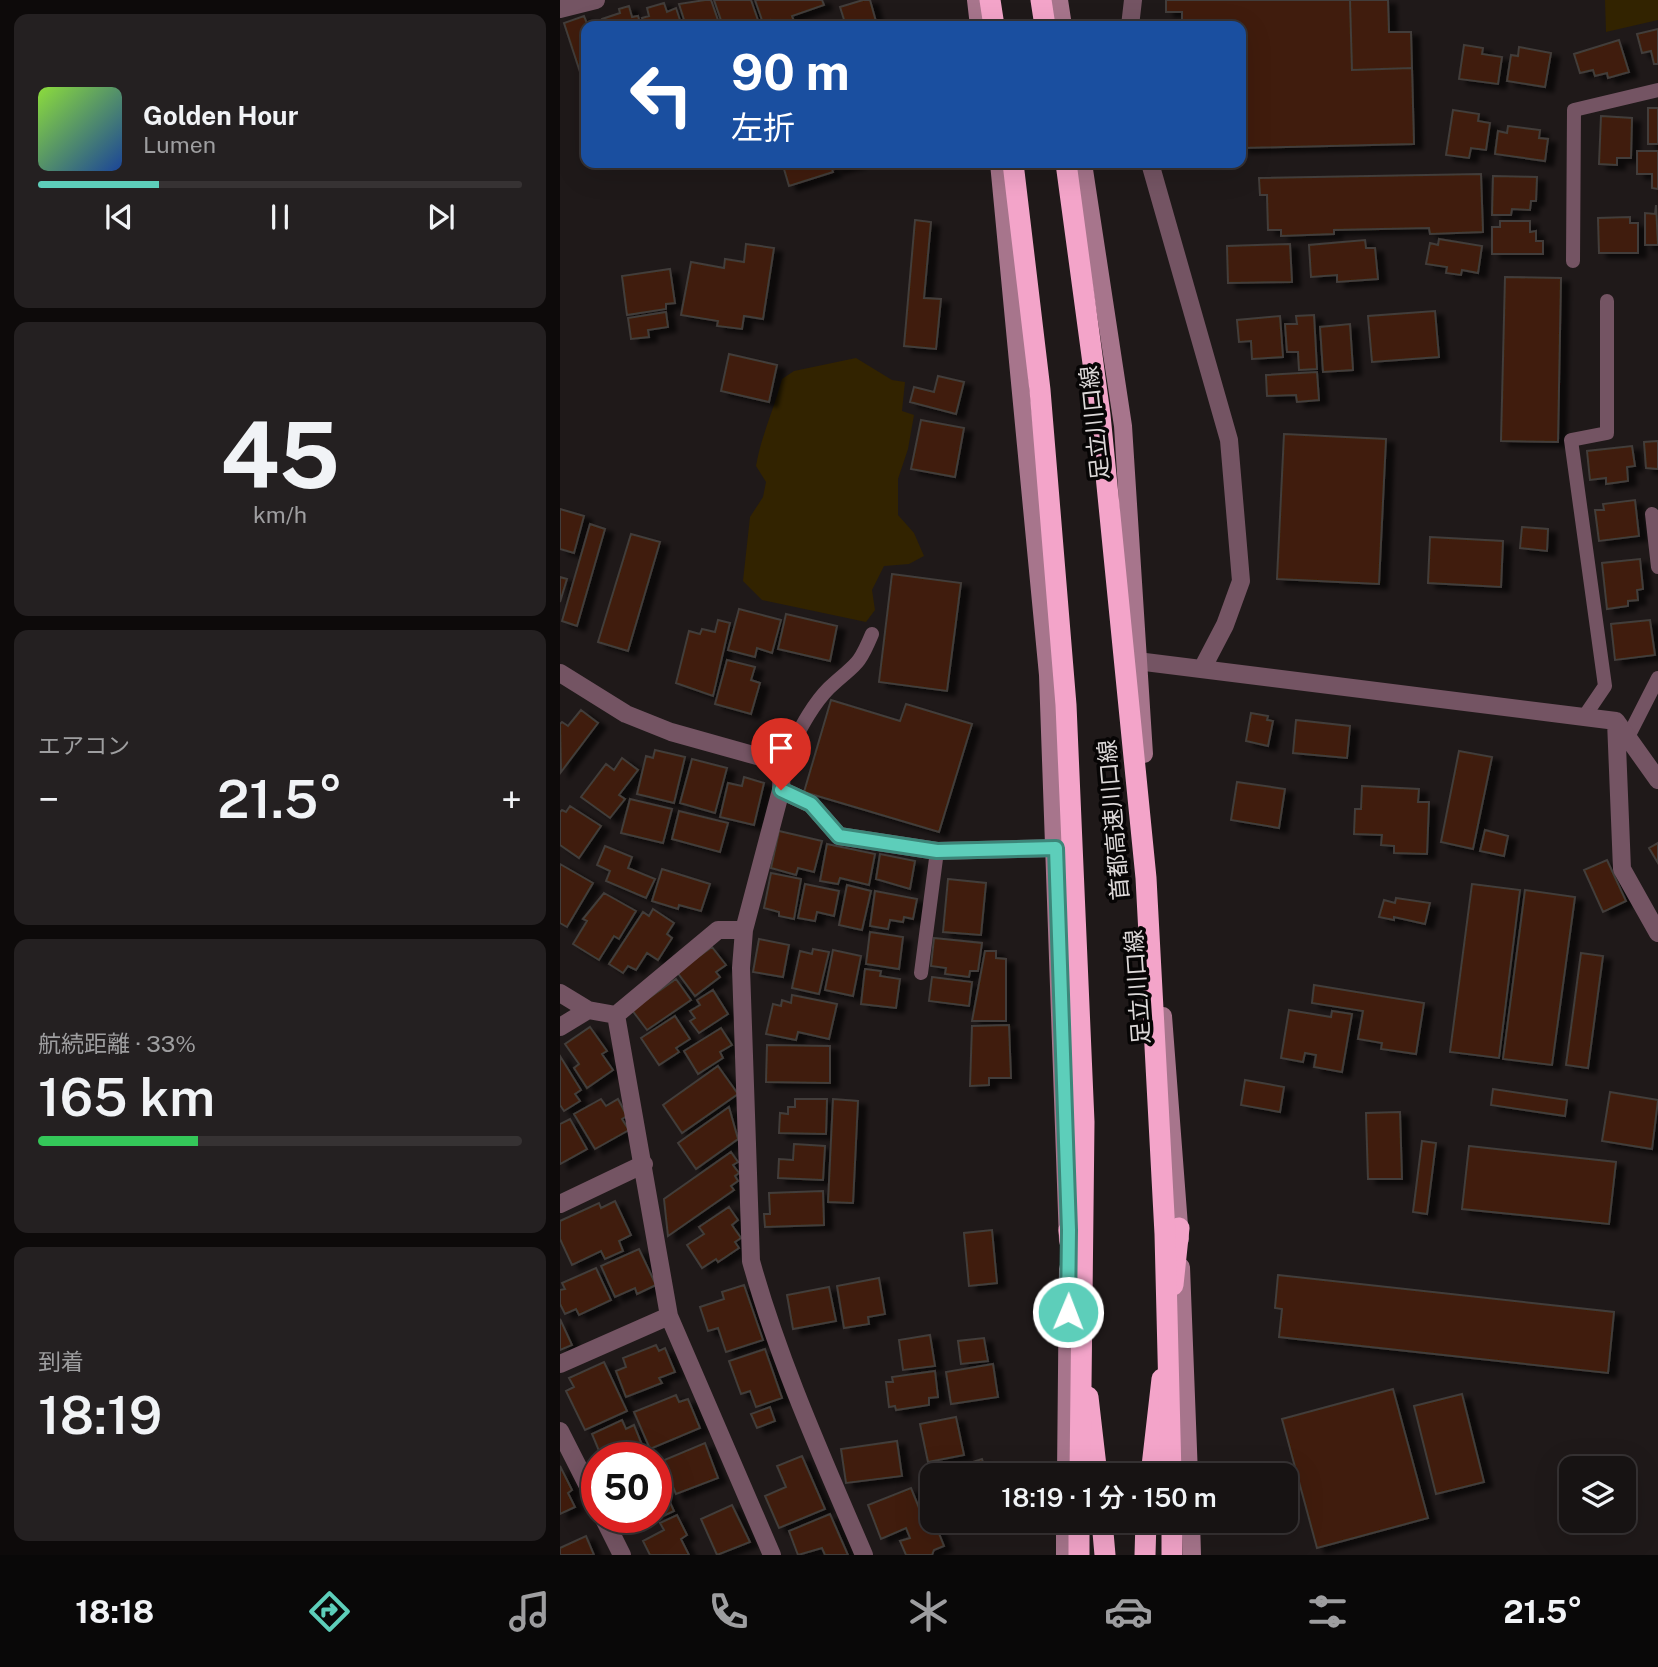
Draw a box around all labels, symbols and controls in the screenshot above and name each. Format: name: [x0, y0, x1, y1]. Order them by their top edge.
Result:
text: 90 m: [731, 43, 850, 101]
icon: left: [616, 49, 707, 140]
text: Golden Hour: [143, 100, 298, 131]
text: 左折: [731, 109, 795, 146]
text: Lumen: [143, 131, 216, 158]
icon: previous: [100, 198, 138, 236]
icon: pause: [261, 198, 299, 236]
icon: next: [422, 198, 460, 236]
street label: 足立川口線: [1075, 364, 1113, 482]
text: 45: [220, 402, 340, 508]
text: km/h: [253, 501, 307, 528]
pin: [751, 718, 811, 790]
icon: arrive: [762, 729, 800, 767]
text: エアコン: [38, 732, 130, 759]
street label: 首都高速川口線: [1093, 739, 1133, 901]
text: 21.5°: [217, 769, 343, 830]
text: −: [38, 777, 59, 822]
text: +: [501, 777, 522, 822]
street label: 足立川口線: [1120, 929, 1154, 1045]
text: 航続距離 · 33%: [38, 1030, 196, 1057]
text: 165 km: [38, 1067, 215, 1128]
position arrow: [1031, 1275, 1105, 1349]
text: 到着: [38, 1348, 84, 1375]
text: 18:19: [38, 1385, 162, 1446]
speed limit sign: 50: [581, 1442, 672, 1533]
map controls: [1559, 1456, 1636, 1533]
button: layers: [1559, 1456, 1636, 1533]
text: 18:19 · 1 分 · 150 m: [1001, 1482, 1217, 1513]
icon: directions: [305, 1587, 354, 1636]
icon: music: [505, 1587, 554, 1636]
icon: phone: [704, 1587, 753, 1636]
icon: climate: [904, 1587, 953, 1636]
icon: car: [1104, 1587, 1153, 1636]
icon: filters: [1303, 1587, 1352, 1636]
text: 18:18: [75, 1593, 154, 1630]
text: 21.5°: [1503, 1593, 1583, 1630]

